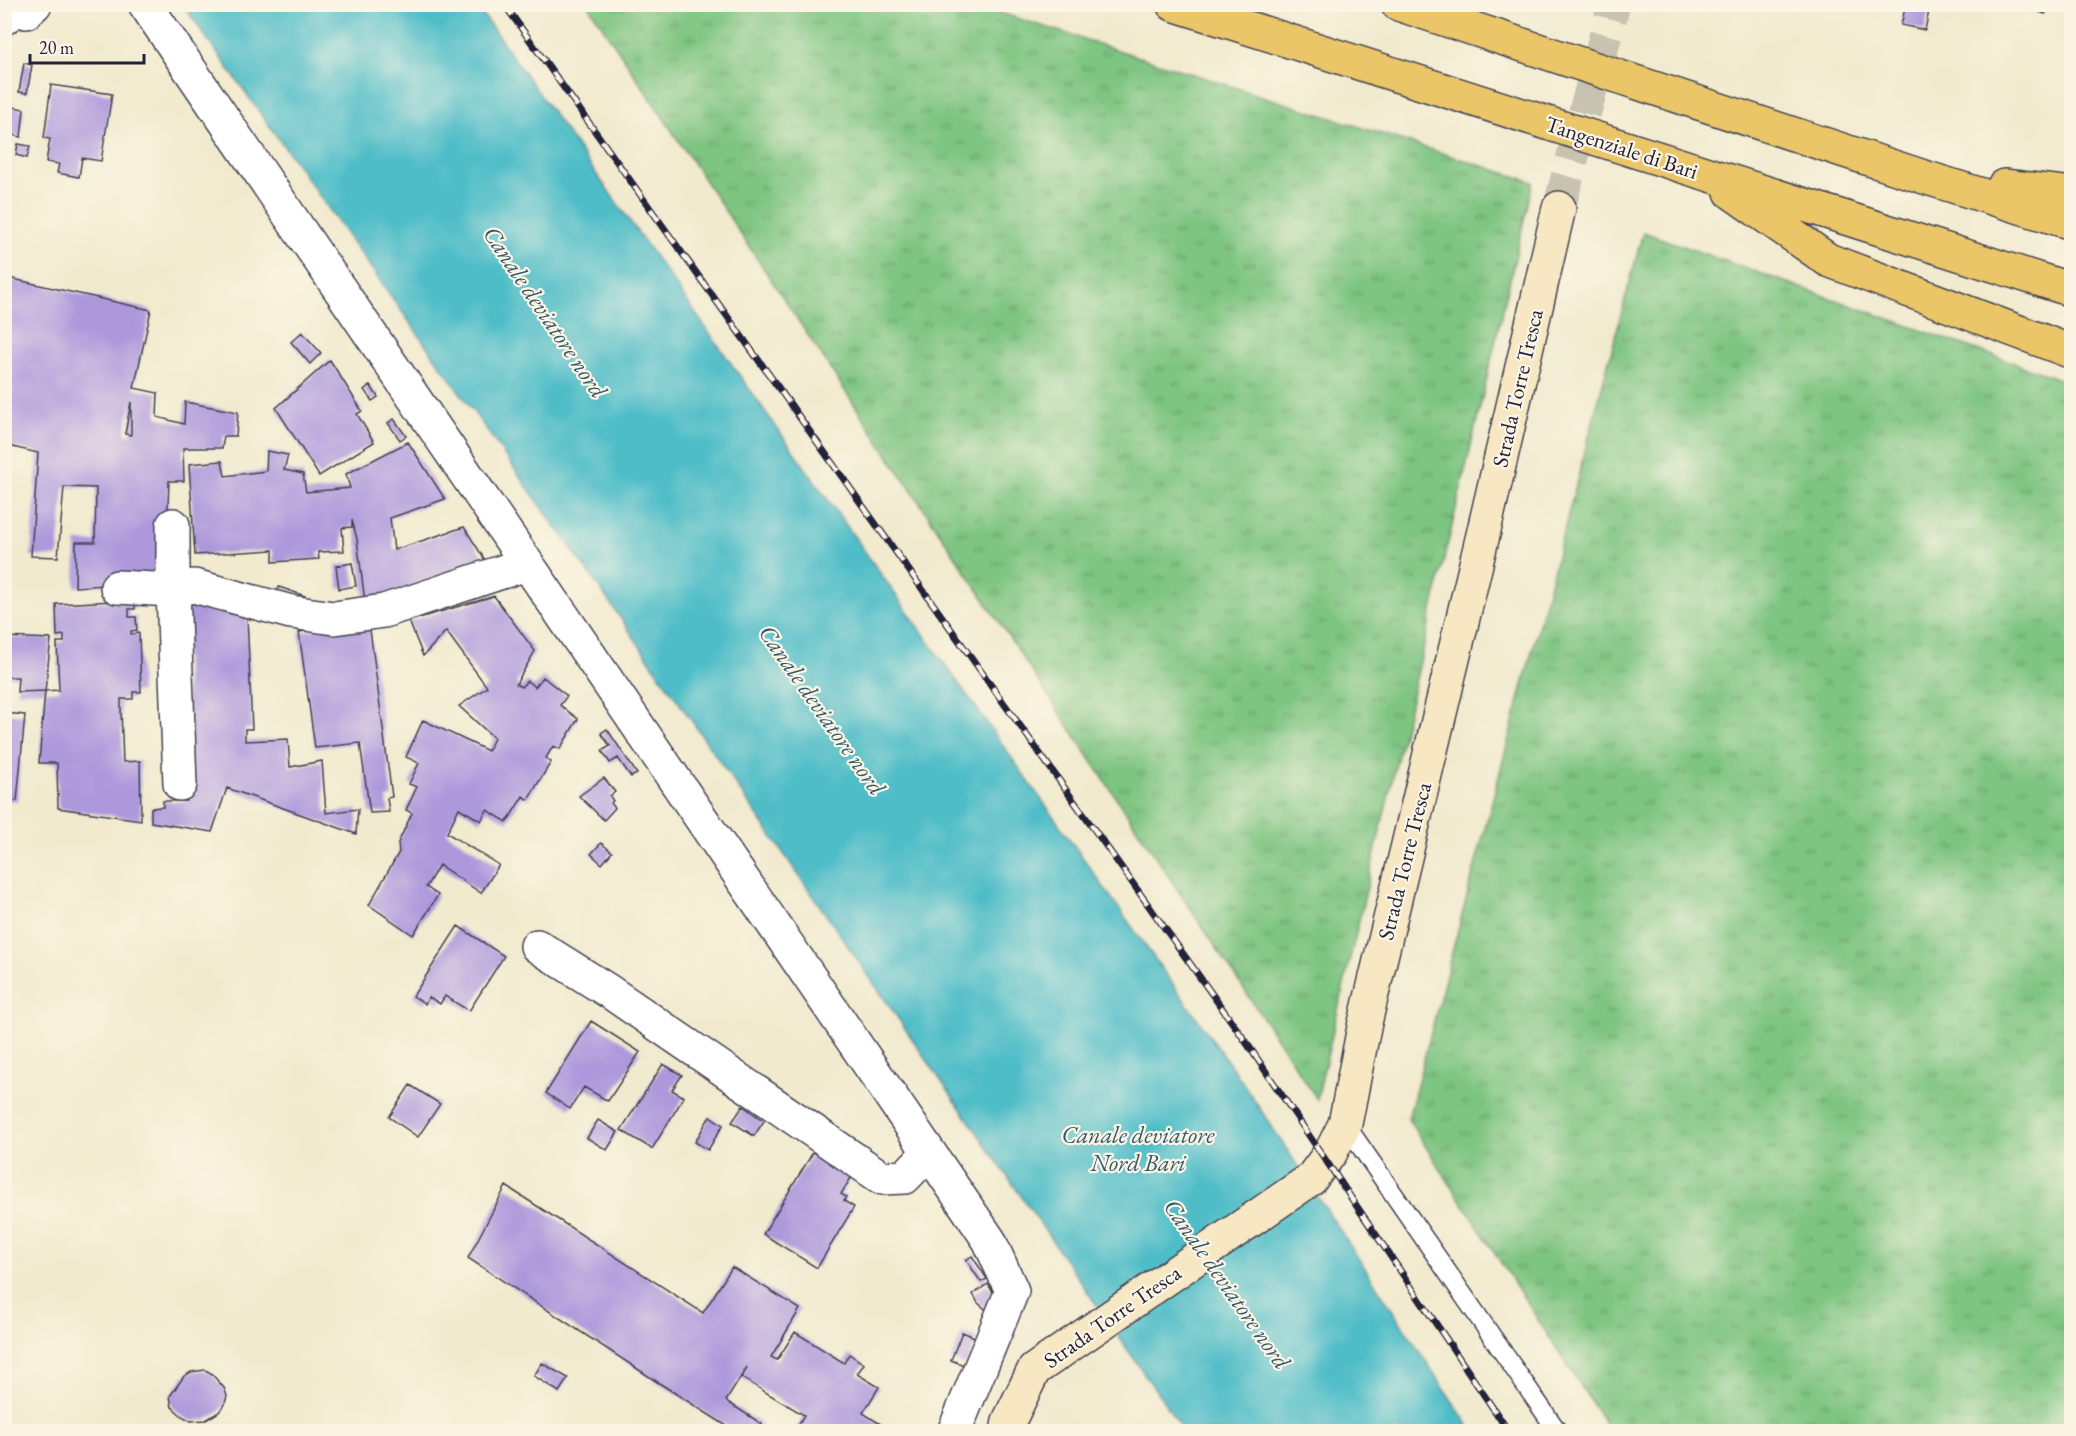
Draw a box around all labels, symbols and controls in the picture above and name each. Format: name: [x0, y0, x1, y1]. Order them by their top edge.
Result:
scale bar: [30, 27, 144, 65]
text: 20 m: [39, 36, 74, 59]
street label: Tangenziale di Bari: [1542, 109, 1702, 186]
water label: Canale deviatore nord: [476, 220, 615, 404]
street label: Strada Torre Tresca: [1485, 306, 1550, 470]
water label: Canale deviatore nord: [752, 619, 893, 801]
street label: Strada Torre Tresca: [1371, 779, 1438, 943]
water label: Canale deviatore Nord Bari: [1062, 1119, 1215, 1178]
water label: Canale deviatore nord: [1157, 1193, 1298, 1375]
street label: Strada Torre Tresca: [1038, 1258, 1187, 1375]

